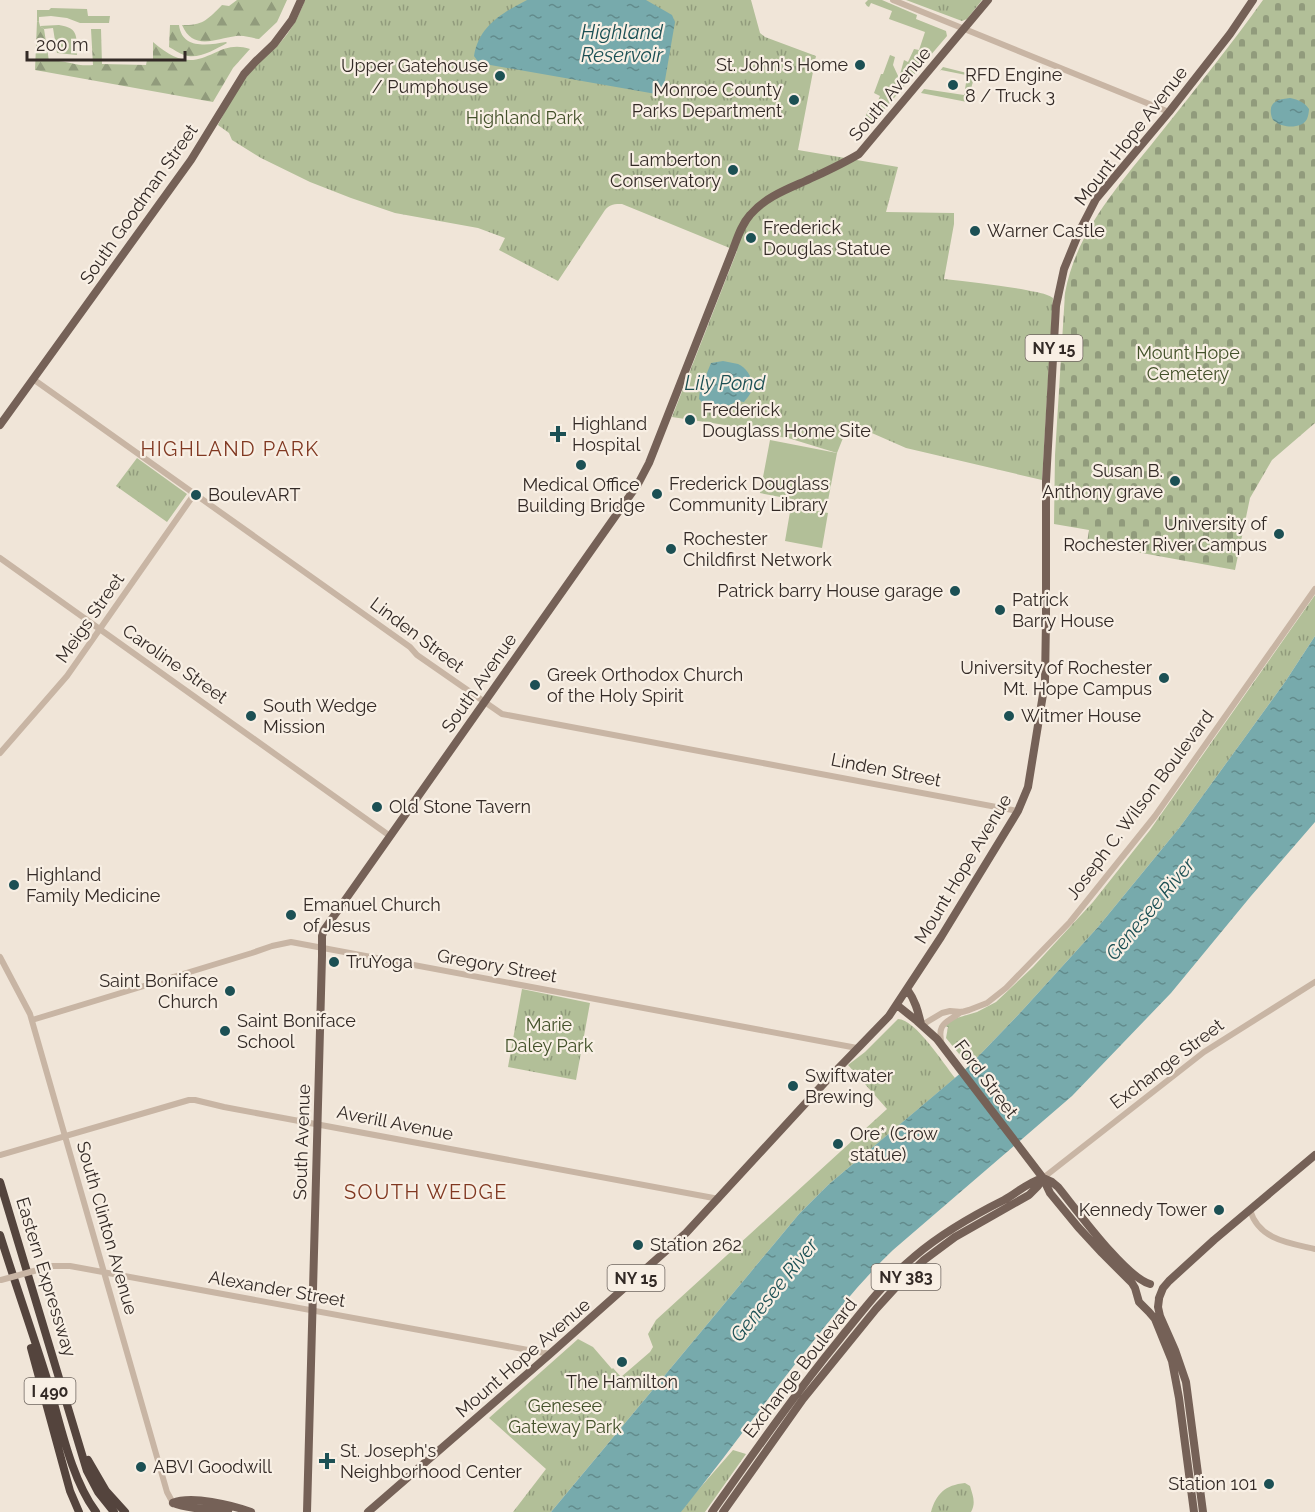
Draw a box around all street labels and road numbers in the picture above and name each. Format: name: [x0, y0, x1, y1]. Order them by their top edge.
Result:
street label: South Avenue: [844, 42, 935, 145]
street label: Mount Hope Avenue: [1070, 62, 1192, 209]
street label: South Goodman Street: [75, 120, 202, 288]
road number: NY 15: [1026, 335, 1082, 361]
street label: Meigs Street: [51, 569, 128, 667]
street label: Linden Street: [366, 593, 468, 677]
street label: Caroline Street: [119, 620, 232, 708]
street label: South Avenue: [437, 629, 521, 736]
street label: Joseph C. Wilson Boulevard: [1062, 706, 1218, 903]
street label: Linden Street: [829, 749, 943, 790]
street label: Mount Hope Avenue: [910, 790, 1016, 947]
street label: Gregory Street: [435, 945, 559, 986]
street label: Exchange Street: [1106, 1014, 1228, 1113]
street label: Ford Street: [950, 1035, 1023, 1122]
street label: South Avenue: [289, 1083, 314, 1200]
street label: Averill Avenue: [335, 1101, 455, 1144]
street label: South Clinton Avenue: [73, 1139, 142, 1317]
street label: Eastern Expressway: [12, 1194, 81, 1359]
road number: NY 383: [872, 1264, 940, 1290]
road number: NY 15: [608, 1265, 664, 1291]
street label: Alexander Street: [207, 1266, 347, 1311]
street label: Mount Hope Avenue: [451, 1293, 594, 1422]
street label: Exchange Boulevard: [739, 1294, 861, 1442]
road number: I 490: [25, 1378, 76, 1404]

